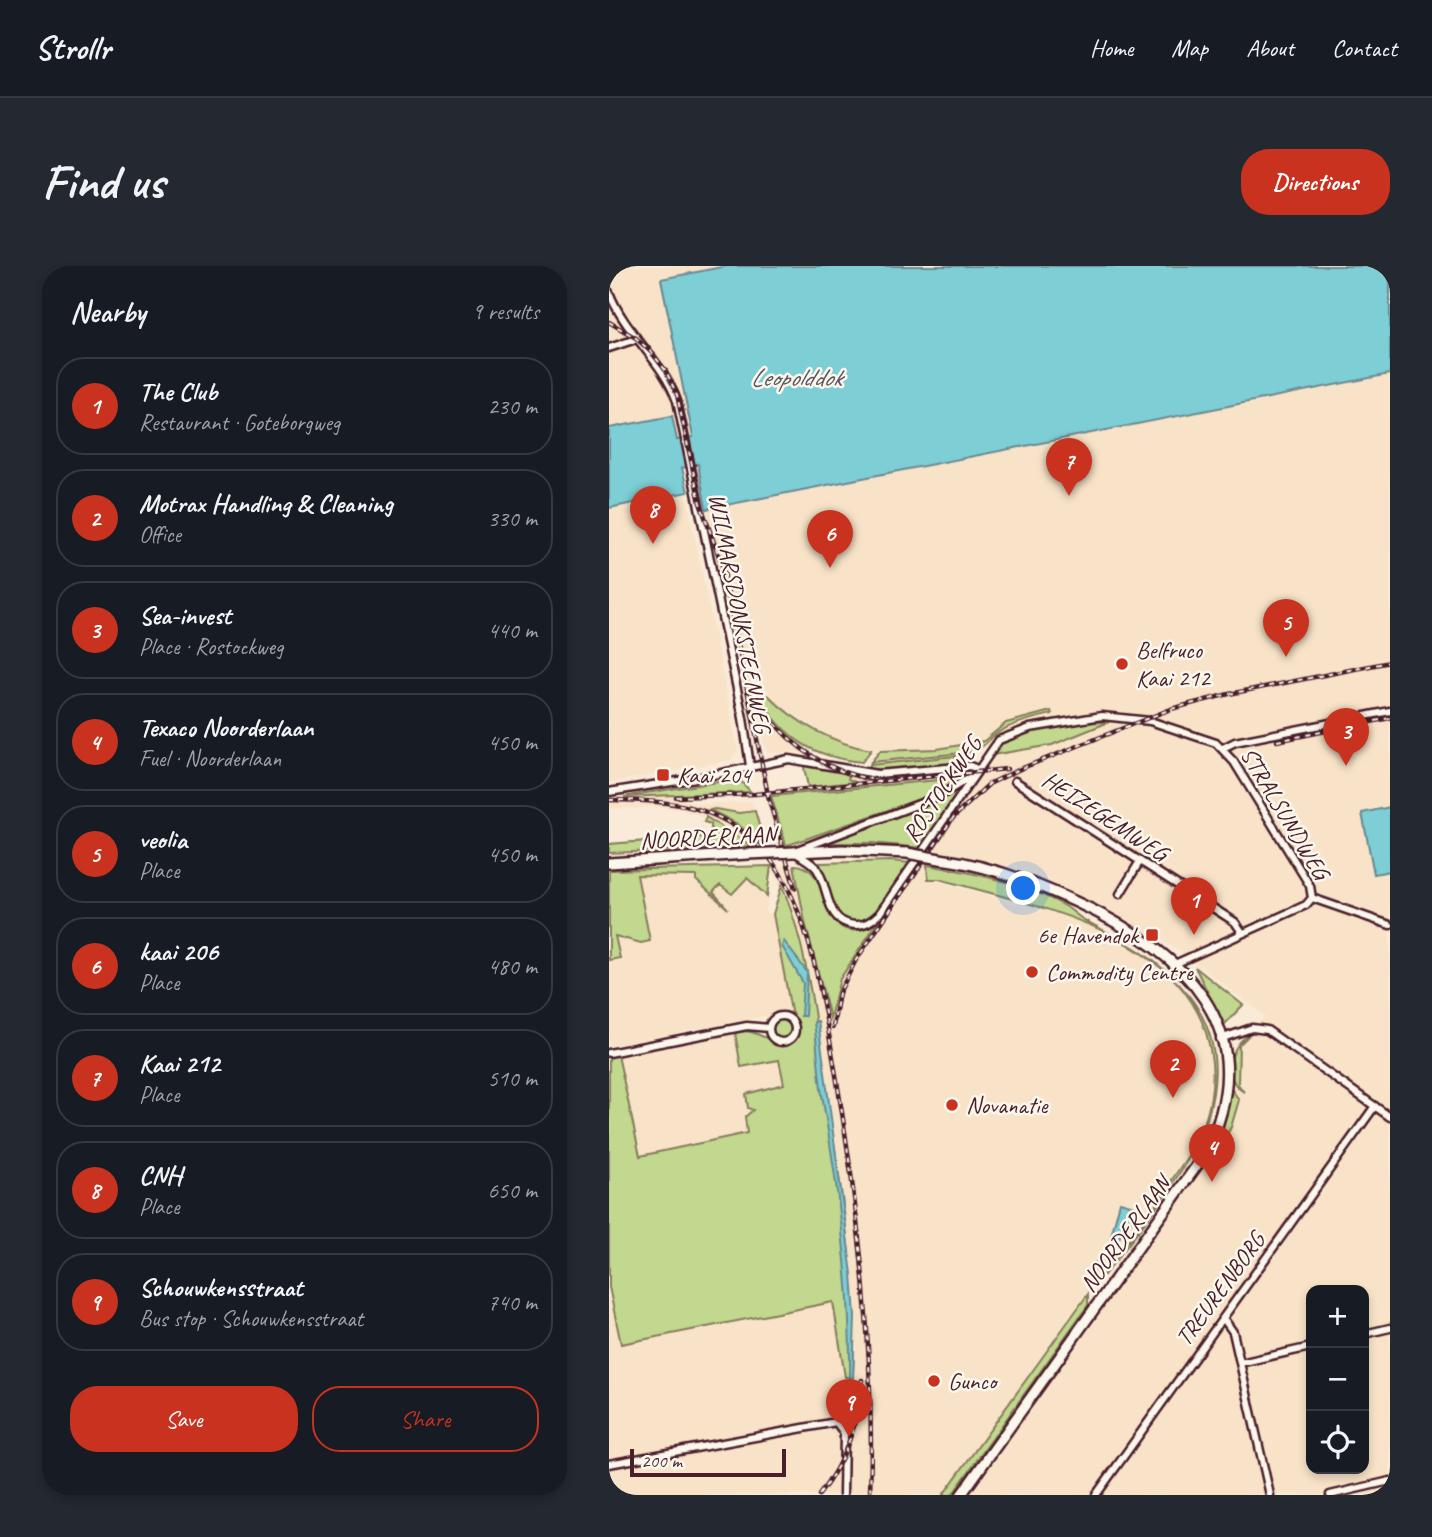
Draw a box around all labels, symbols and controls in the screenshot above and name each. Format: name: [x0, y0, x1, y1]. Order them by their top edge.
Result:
text: Strollr: [35, 27, 110, 69]
text: Home: [1090, 33, 1133, 63]
text: Map: [1171, 33, 1208, 63]
text: About: [1246, 33, 1294, 63]
text: Contact: [1332, 33, 1397, 63]
button: Directions: [1241, 149, 1390, 215]
text: Find us: [42, 151, 164, 213]
text: Nearby: [70, 293, 146, 331]
text: 9 results: [472, 297, 539, 326]
water label: Leopolddok: [750, 361, 846, 394]
text: The Club: [139, 375, 217, 408]
text: 1: [90, 392, 100, 421]
text: 230 m: [488, 392, 537, 421]
text: Restaurant · Goteborgweg: [139, 408, 340, 437]
pin: 7: [1046, 438, 1092, 496]
pin: 8: [630, 486, 676, 544]
text: Motrax Handling & Cleaning: [139, 487, 393, 520]
street label: WILMARSDONKSTEENWEG: [702, 491, 778, 737]
text: 2: [90, 504, 100, 533]
text: 330 m: [488, 504, 537, 533]
pin: 6: [807, 510, 853, 568]
text: Office: [139, 520, 181, 549]
text: Sea-invest: [139, 599, 231, 632]
pin: 5: [1263, 599, 1309, 657]
text: 3: [90, 616, 100, 645]
text: 440 m: [488, 616, 537, 645]
text: Place · Rostockweg: [139, 632, 283, 661]
place label: Belfruco Kaai 212: [1136, 635, 1212, 693]
marker: Belfruco Kaai 212: [1114, 656, 1130, 672]
pin: 3: [1323, 708, 1369, 766]
text: Texaco Noorderlaan: [139, 711, 314, 744]
text: 4: [90, 728, 100, 757]
text: 450 m: [488, 728, 537, 757]
street label: ROSTOCKWEG: [896, 728, 990, 848]
street label: STRALSUNDWEG: [1234, 742, 1338, 887]
text: Fuel · Noorderlaan: [139, 744, 281, 773]
place label: Kaai 204: [677, 760, 753, 790]
street label: HEIZEGEMWEG: [1037, 764, 1176, 869]
marker: Kaai 204: [655, 767, 671, 783]
street label: NOORDERLAAN: [639, 818, 780, 856]
text: veolia: [139, 823, 187, 856]
text: 5: [90, 840, 100, 869]
text: 450 m: [488, 840, 537, 869]
text: Place: [139, 856, 179, 885]
your location: [1006, 871, 1040, 905]
pin: 1: [1171, 877, 1217, 935]
place label: 6e Havendok: [1037, 920, 1140, 950]
marker: 6e Havendok: [1144, 927, 1160, 943]
text: kaai 206: [139, 935, 218, 968]
text: 6: [90, 952, 100, 981]
text: 480 m: [488, 952, 537, 981]
place label: Commodity Centre: [1046, 957, 1195, 987]
marker: Commodity Centre: [1024, 964, 1040, 980]
text: Place: [139, 968, 179, 997]
pin: 2: [1150, 1040, 1196, 1098]
text: Kaai 212: [139, 1047, 220, 1080]
text: 7: [90, 1064, 100, 1093]
text: 510 m: [488, 1064, 537, 1093]
text: Place: [139, 1080, 179, 1109]
place label: Novanatie: [966, 1090, 1050, 1120]
marker: Novanatie: [944, 1097, 960, 1113]
pin: 4: [1189, 1124, 1235, 1182]
text: CNH: [139, 1159, 181, 1192]
street label: NOORDERLAAN: [1073, 1167, 1179, 1298]
text: 8: [90, 1176, 100, 1205]
text: 650 m: [488, 1176, 537, 1205]
text: Place: [139, 1192, 179, 1221]
street label: TREURENBORG: [1169, 1224, 1273, 1352]
text: Schouwkensstraat: [139, 1271, 303, 1304]
map controls: [1306, 1285, 1369, 1474]
button: +: [1306, 1285, 1369, 1348]
text: 9: [90, 1288, 100, 1317]
text: 740 m: [488, 1288, 537, 1317]
text: Bus stop · Schouwkensstraat: [139, 1304, 363, 1333]
button: −: [1306, 1348, 1369, 1411]
place label: Gunco: [948, 1366, 999, 1396]
marker: Gunco: [926, 1373, 942, 1389]
pin: 9: [826, 1379, 872, 1437]
button: Save: [70, 1386, 298, 1452]
button: Share: [312, 1386, 539, 1452]
button: locate: [1306, 1411, 1369, 1474]
scale bar: [630, 1446, 786, 1478]
text: 200 m: [641, 1449, 682, 1473]

